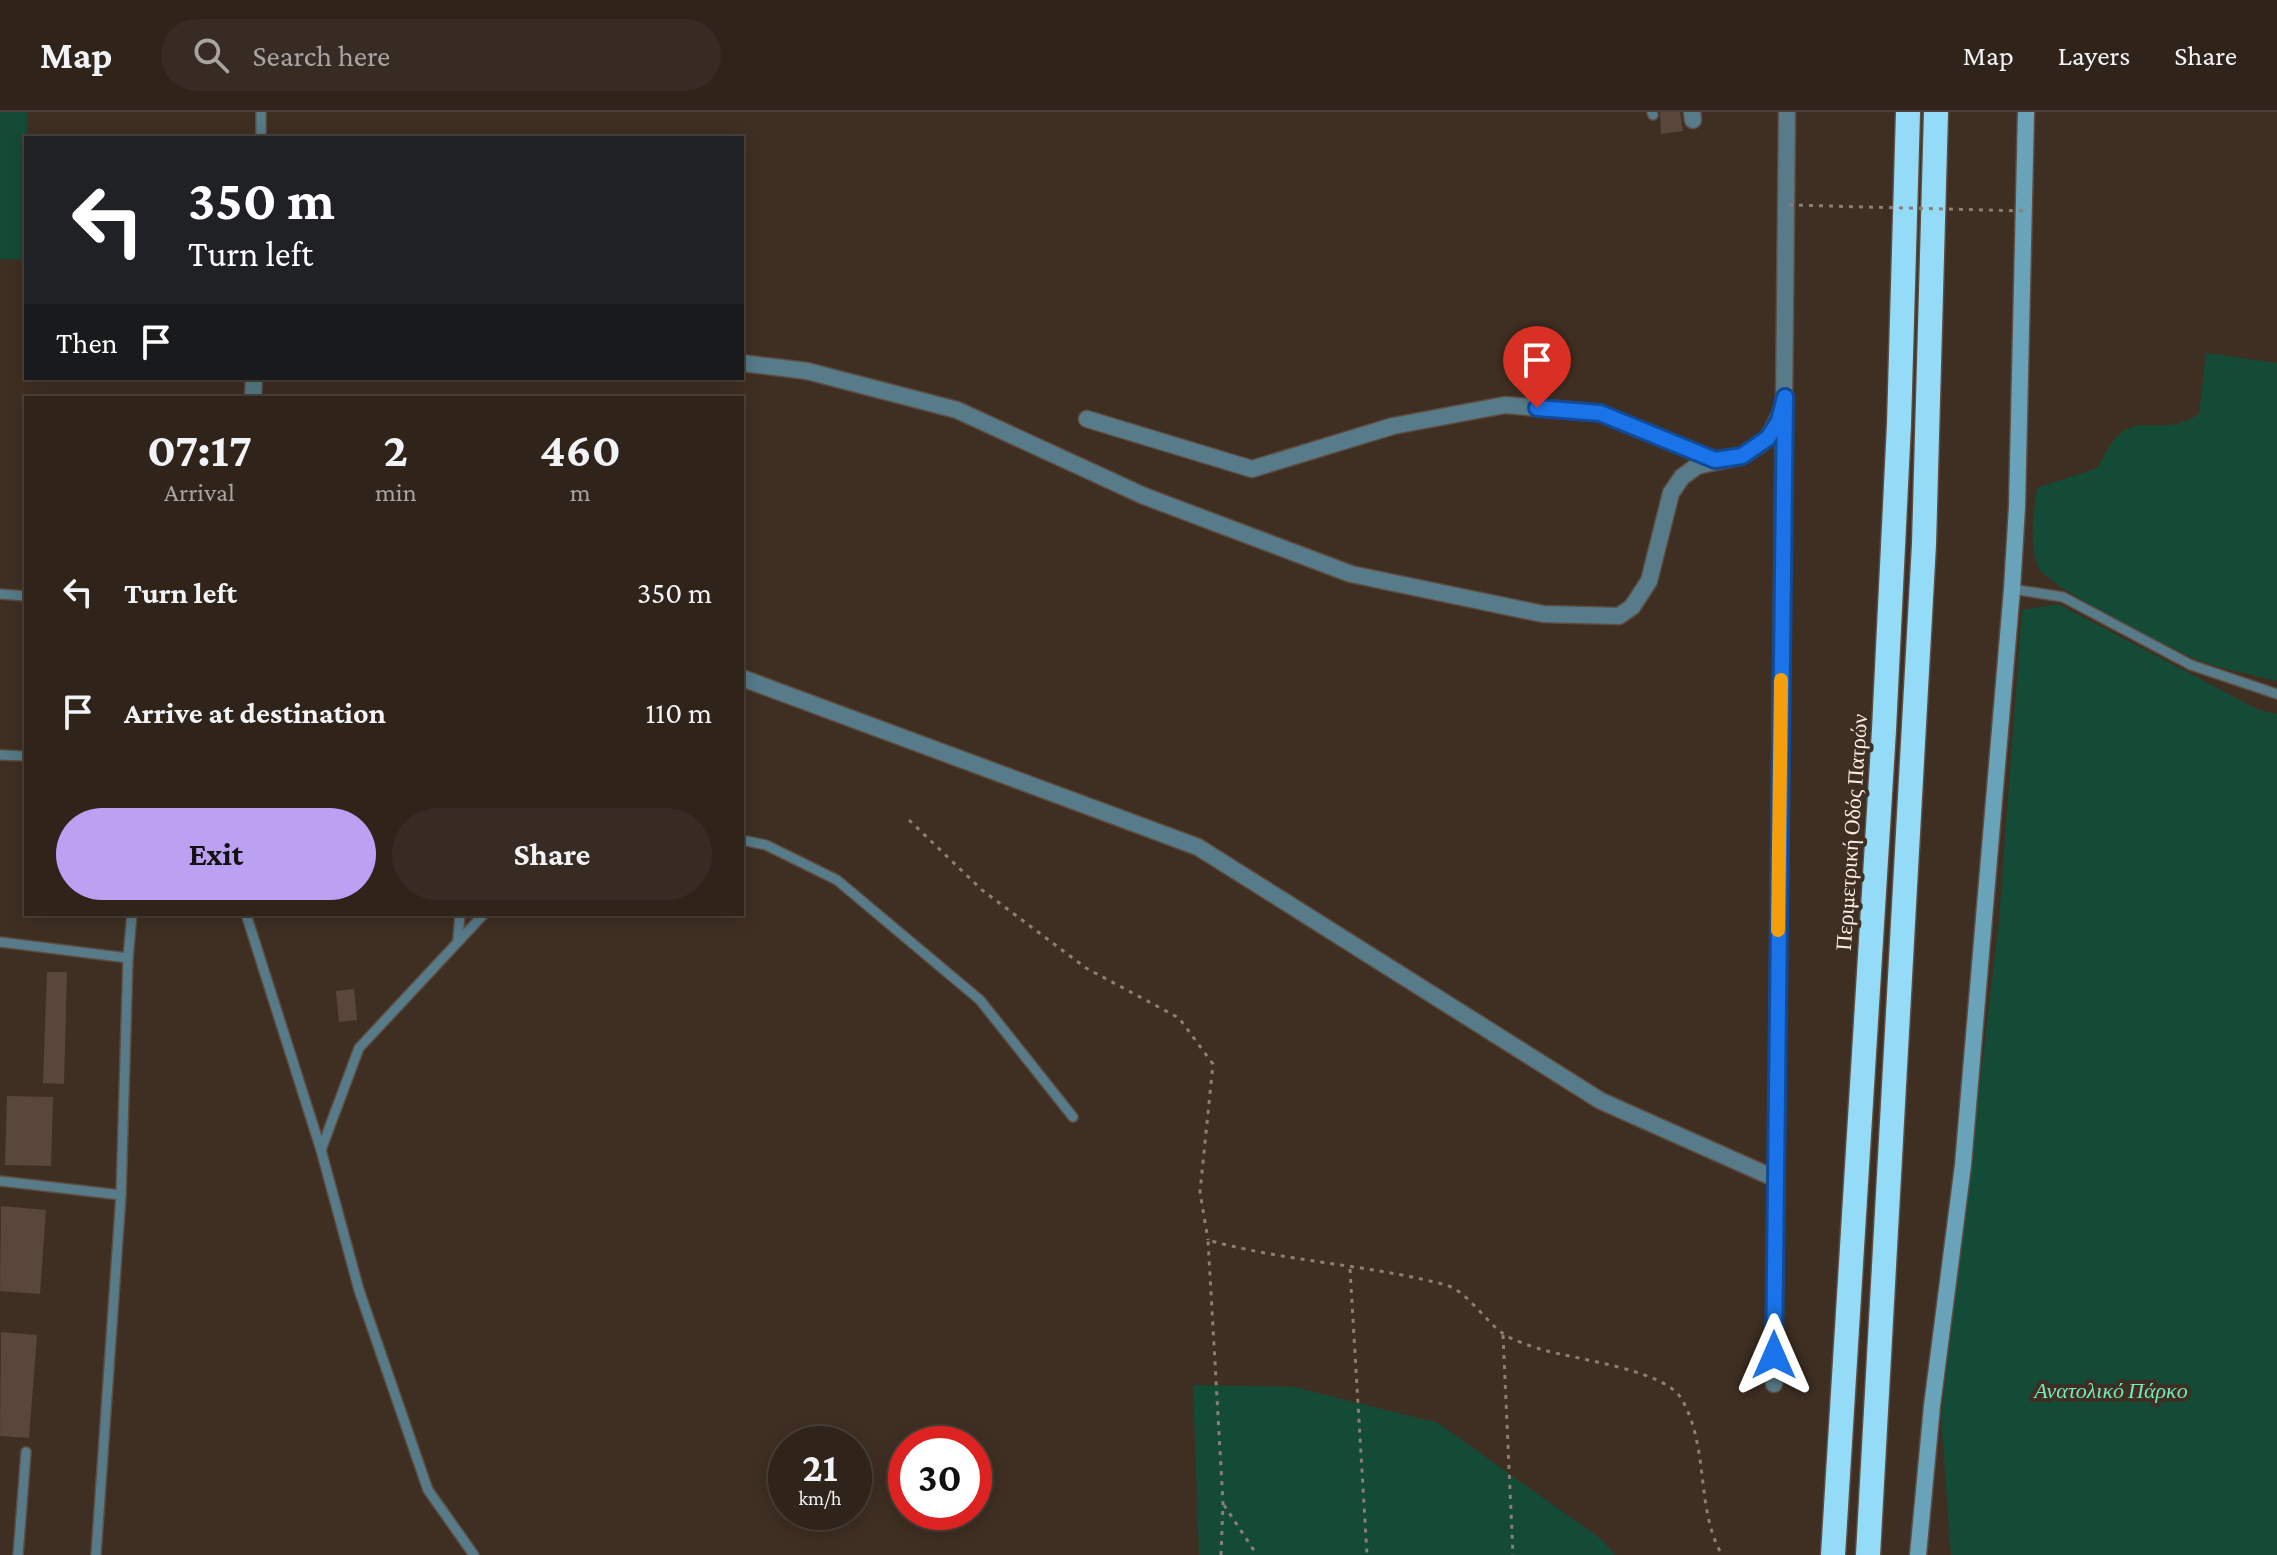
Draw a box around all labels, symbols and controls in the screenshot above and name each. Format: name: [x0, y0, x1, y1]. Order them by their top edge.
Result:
search box: [161, 19, 721, 91]
icon: search: [189, 33, 233, 77]
text: Map: [40, 34, 113, 76]
text: Search here: [253, 39, 390, 72]
text: Map: [1963, 40, 2014, 71]
text: Layers: [2058, 40, 2130, 71]
text: Share: [2174, 40, 2237, 71]
icon: left: [56, 168, 160, 272]
text: 350 m: [188, 169, 335, 231]
text: Turn left: [188, 234, 313, 274]
icon: arrive: [134, 320, 178, 364]
text: Then: [56, 326, 118, 359]
pin: [1503, 326, 1571, 408]
icon: arrive: [1515, 338, 1559, 382]
text: 07:17: [147, 423, 252, 476]
text: 2: [384, 423, 408, 476]
text: 460: [540, 423, 621, 476]
text: Arrival: [164, 478, 235, 507]
text: min: [375, 478, 417, 507]
text: m: [570, 478, 591, 507]
icon: left: [56, 570, 100, 614]
text: Turn left: [124, 576, 237, 609]
text: 350 m: [637, 576, 712, 609]
icon: arrive: [56, 690, 100, 734]
text: Arrive at destination: [124, 696, 386, 729]
text: 110 m: [645, 696, 712, 729]
street label: Περιμετρική Οδός Πατρών: [1831, 713, 1872, 951]
button: Exit: [56, 808, 376, 900]
button: Share: [392, 808, 712, 900]
position arrow: [1732, 1313, 1816, 1397]
park label: Ανατολικό Πάρκο: [2032, 1378, 2188, 1403]
speed limit sign: 30: [888, 1426, 992, 1530]
text: 21: [802, 1445, 838, 1490]
text: km/h: [798, 1487, 842, 1509]

